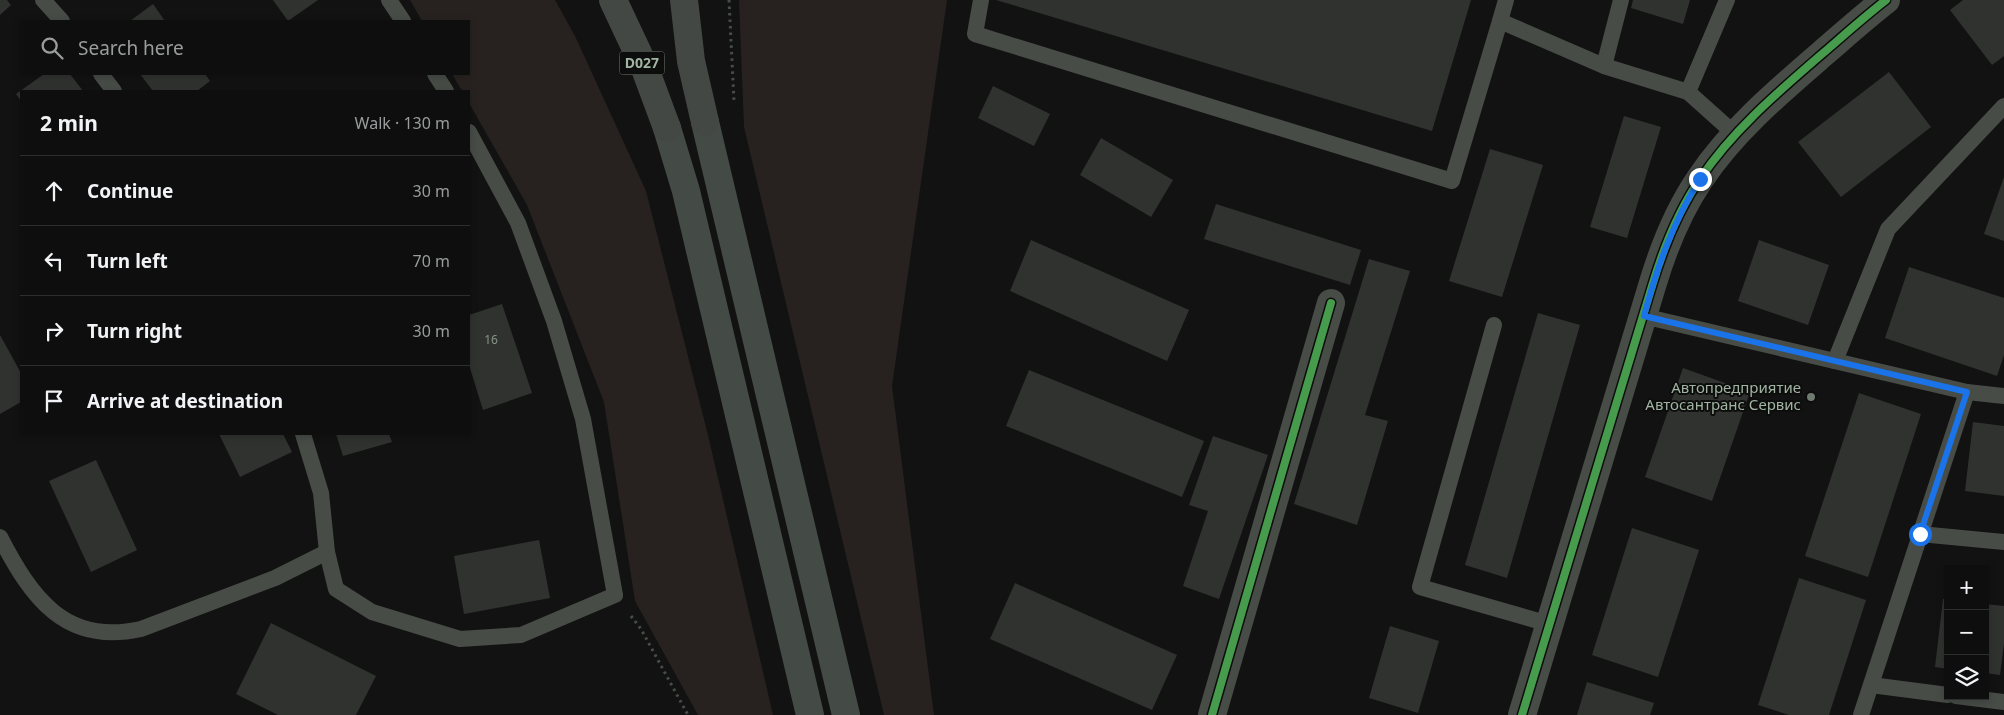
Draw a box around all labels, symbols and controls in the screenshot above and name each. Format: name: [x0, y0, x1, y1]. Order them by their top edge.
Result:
search box: [20, 20, 470, 75]
icon: search: [38, 34, 66, 62]
text: Search here: [78, 35, 184, 61]
road number: D027: [620, 52, 664, 74]
text: 2 min: [40, 109, 98, 137]
text: Walk · 130 m: [355, 112, 450, 134]
route end: [1689, 168, 1712, 191]
icon: ahead: [40, 177, 68, 205]
text: Continue: [87, 178, 173, 204]
text: 30 m: [413, 180, 450, 202]
icon: left: [40, 247, 68, 275]
text: Turn left: [87, 248, 168, 274]
text: 70 m: [413, 250, 450, 272]
icon: right: [40, 317, 68, 345]
text: Turn right: [87, 318, 182, 344]
text: 30 m: [413, 320, 450, 342]
house number: 16: [484, 331, 498, 348]
place label: Автопредприятие Автосантранс Сервис: [1645, 377, 1801, 414]
icon: arrive: [40, 387, 68, 415]
text: Arrive at destination: [87, 388, 283, 414]
marker: Автопредприятие Автосантранс Сервис: [1805, 391, 1817, 403]
route start: [1909, 523, 1932, 546]
map controls: [1944, 565, 1989, 700]
button: +: [1944, 565, 1989, 610]
button: −: [1944, 610, 1989, 655]
button: layers: [1944, 655, 1989, 700]

